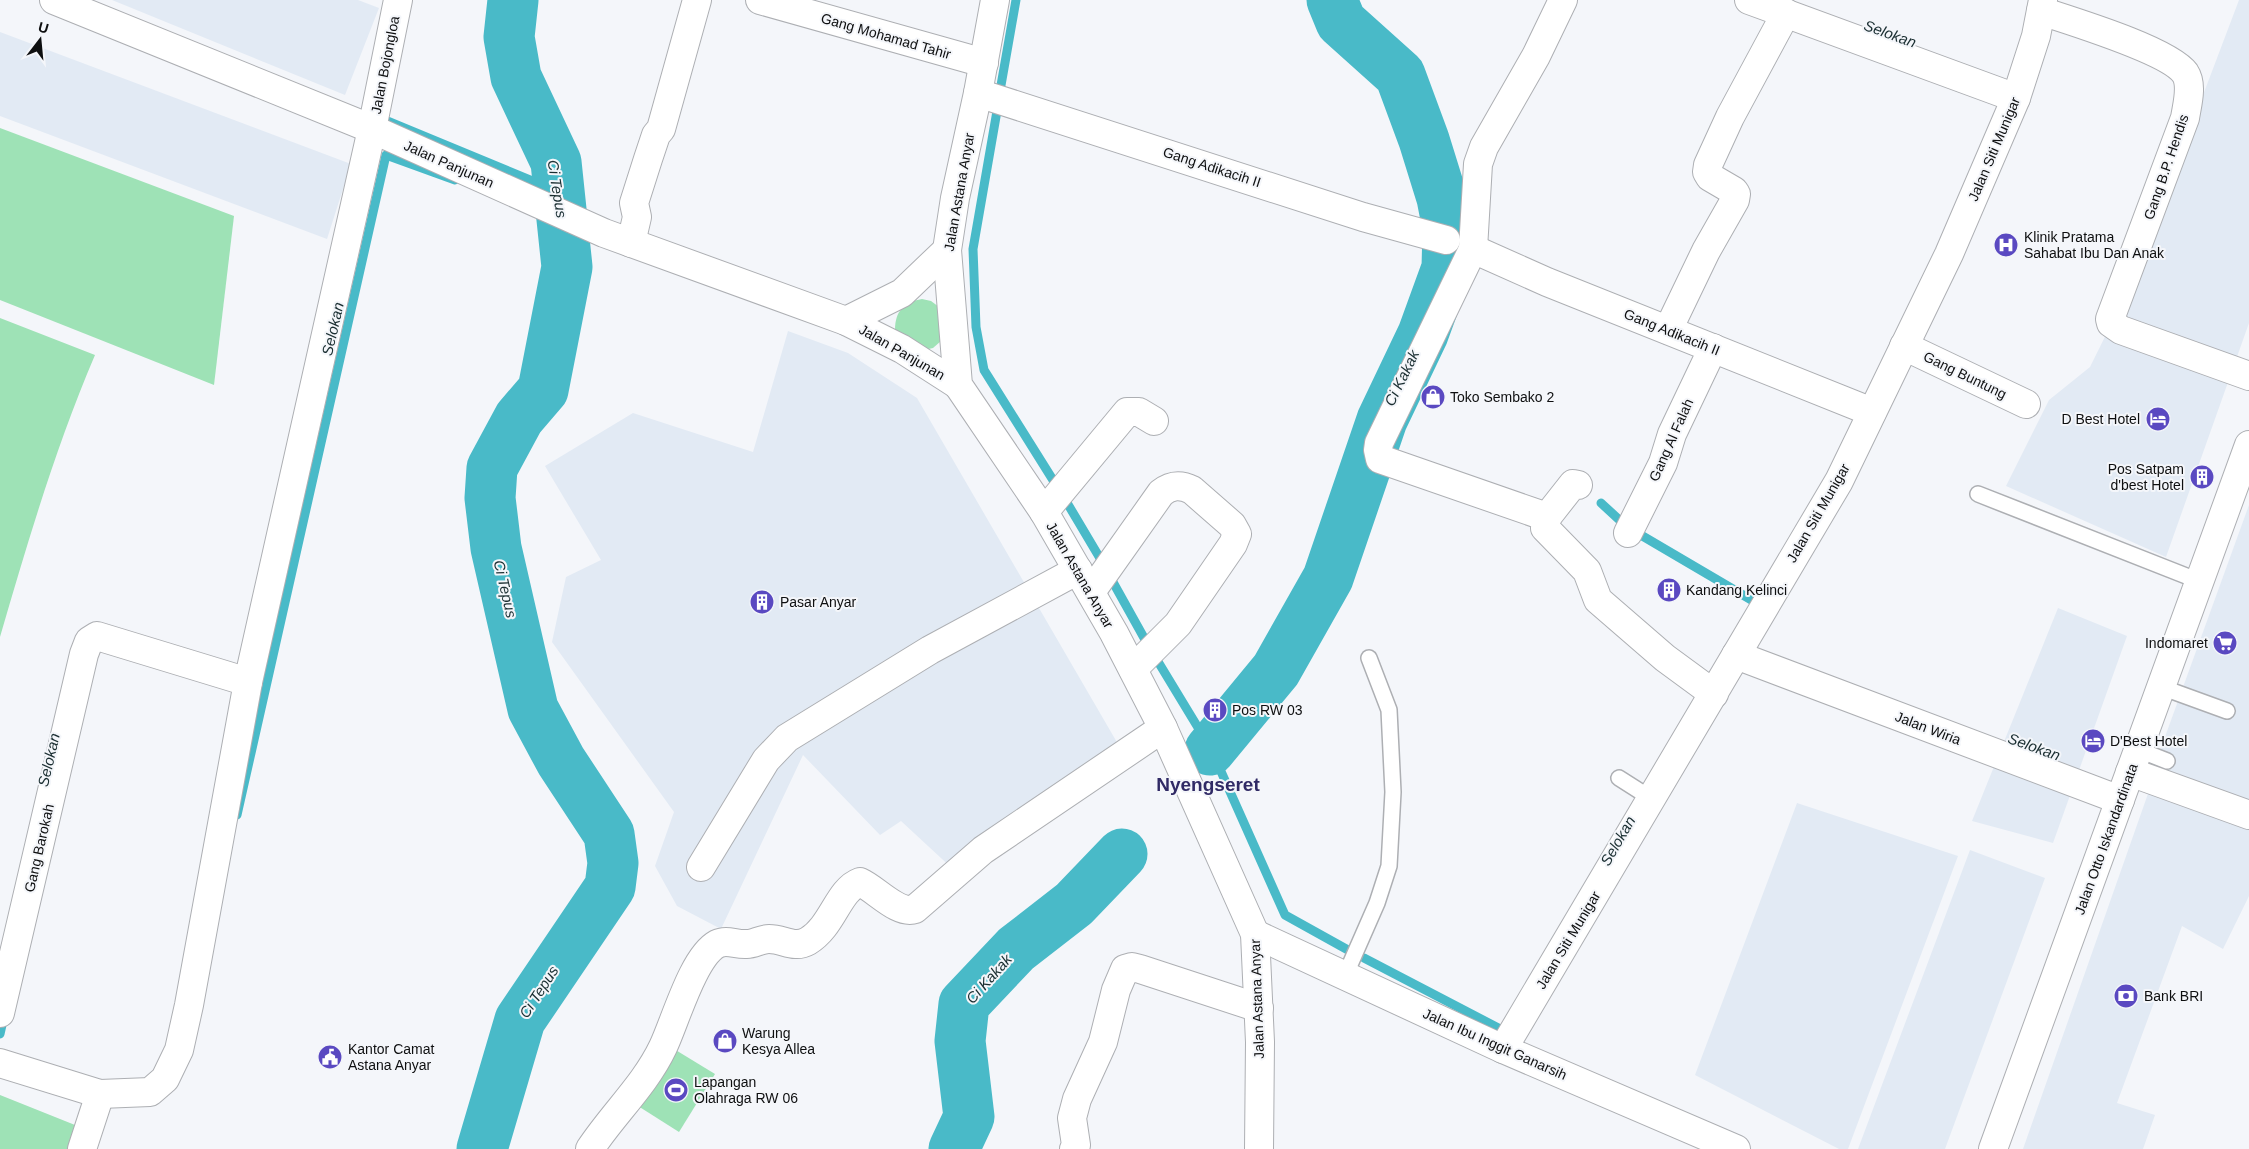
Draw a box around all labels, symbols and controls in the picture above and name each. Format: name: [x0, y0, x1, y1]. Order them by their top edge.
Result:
street label: Gang Mohamad Tahir: [819, 10, 953, 62]
street label: Jalan Bojongloa: [368, 14, 402, 115]
north arrow: [15, 15, 65, 65]
water label: Selokan: [1862, 16, 1919, 51]
text: U: [37, 18, 51, 37]
street label: Jalan Siti Munigar: [1965, 94, 2023, 203]
street label: Gang B.P. Hendis: [2140, 112, 2192, 222]
street label: Jalan Astana Anyar: [941, 131, 977, 252]
street label: Jalan Panjunan: [402, 137, 496, 191]
street label: Gang Adikacih II: [1161, 144, 1263, 190]
water label: Ci Tepus: [545, 159, 571, 220]
place label: Klinik Pratama Sahabat Ibu Dan Anak: [2024, 229, 2165, 261]
hospital icon: Klinik Pratama Sahabat Ibu Dan Anak: [1993, 232, 2019, 258]
water label: Selokan: [318, 301, 347, 357]
street label: Gang Adikacih II: [1622, 305, 1722, 359]
street label: Jalan Panjunan: [856, 321, 948, 383]
water label: Ci Kakak: [1381, 346, 1423, 408]
street label: Gang Buntung: [1921, 348, 2009, 402]
shop icon: Toko Sembako 2: [1420, 384, 1446, 410]
place label: Toko Sembako 2: [1450, 389, 1554, 405]
street label: Gang Al Falah: [1646, 396, 1696, 484]
hotel icon: D Best Hotel: [2145, 406, 2171, 432]
place label: D Best Hotel: [2061, 411, 2140, 427]
street label: Jalan Siti Munigar: [1783, 461, 1853, 565]
place label: Pos Satpam d'best Hotel: [2108, 461, 2184, 493]
building icon: Pos Satpam d'best Hotel: [2189, 464, 2215, 490]
street label: Jalan Astana Anyar: [1043, 519, 1117, 631]
water label: Ci Tepus: [491, 558, 520, 620]
building icon: Kandang Kelinci: [1656, 577, 1682, 603]
place label: Kandang Kelinci: [1686, 582, 1787, 598]
building icon: Pasar Anyar: [749, 589, 775, 615]
place label: Pasar Anyar: [780, 594, 857, 610]
supermarket icon: Indomaret: [2212, 630, 2238, 656]
place label: Indomaret: [2145, 635, 2208, 651]
building icon: Pos RW 03: [1202, 697, 1228, 723]
place label: Pos RW 03: [1232, 702, 1303, 718]
street label: Jalan Wiria: [1893, 708, 1963, 748]
hotel icon: D'Best Hotel: [2080, 728, 2106, 754]
water label: Selokan: [2006, 729, 2063, 764]
water label: Selokan: [34, 732, 63, 788]
place label: D'Best Hotel: [2110, 733, 2187, 749]
street label: Jalan Otto Iskandardinata: [2071, 761, 2141, 917]
district label: Nyengseret: [1156, 774, 1260, 795]
street label: Gang Barokah: [21, 802, 57, 894]
water label: Selokan: [1597, 813, 1638, 868]
street label: Jalan Siti Munigar: [1532, 888, 1604, 992]
street label: Jalan Astana Anyar: [1247, 938, 1267, 1059]
water label: Ci Kakak: [962, 950, 1016, 1007]
water label: Ci Tepus: [515, 962, 562, 1021]
bank icon: Bank BRI: [2113, 983, 2139, 1009]
place label: Bank BRI: [2144, 988, 2203, 1004]
street label: Jalan Ibu Inggit Ganarsih: [1421, 1005, 1569, 1083]
place label: Warung Kesya Allea: [742, 1025, 815, 1057]
shop icon: Warung Kesya Allea: [712, 1028, 738, 1054]
place label: Kantor Camat Astana Anyar: [348, 1041, 434, 1073]
public building icon: Kantor Camat Astana Anyar: [317, 1044, 343, 1070]
place label: Lapangan Olahraga RW 06: [694, 1074, 798, 1106]
sports icon: Lapangan Olahraga RW 06: [663, 1077, 689, 1103]

